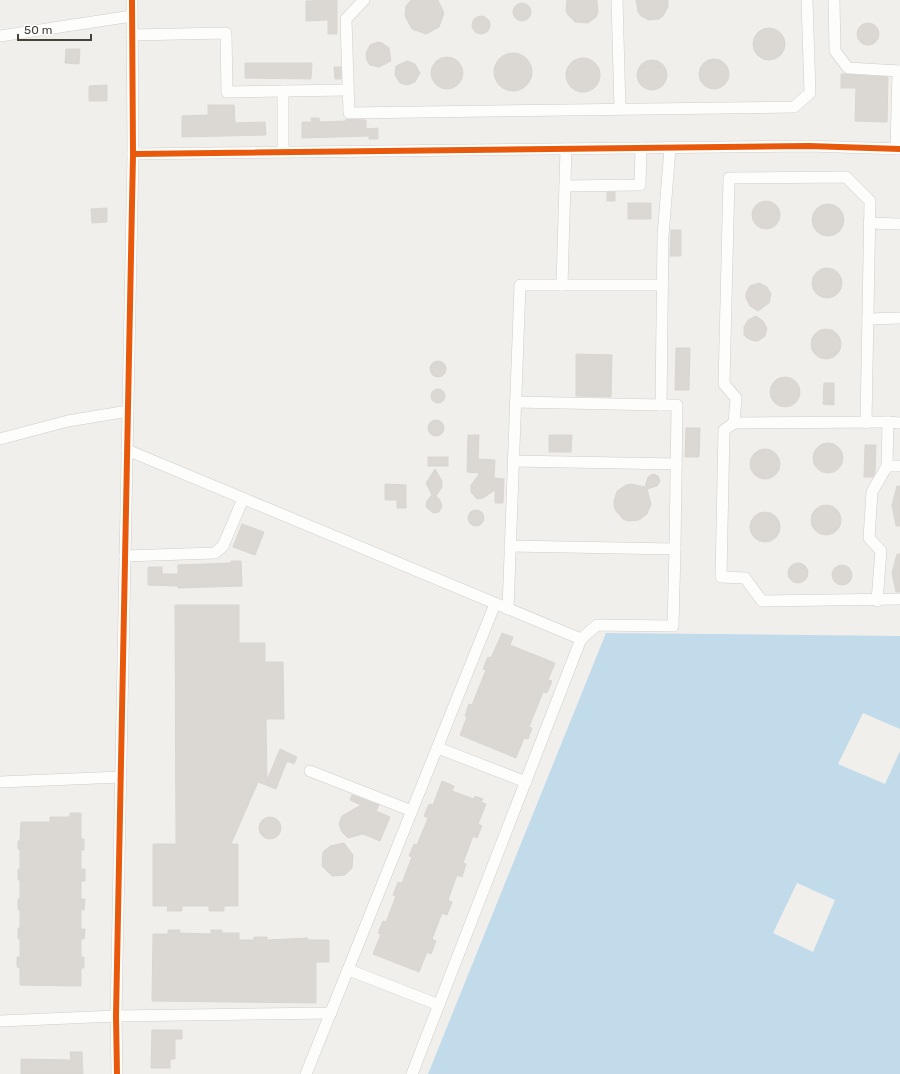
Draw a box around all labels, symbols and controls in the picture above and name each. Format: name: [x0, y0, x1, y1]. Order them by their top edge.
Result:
scale bar: [18, 16, 91, 42]
text: 50 m: [24, 23, 52, 37]

